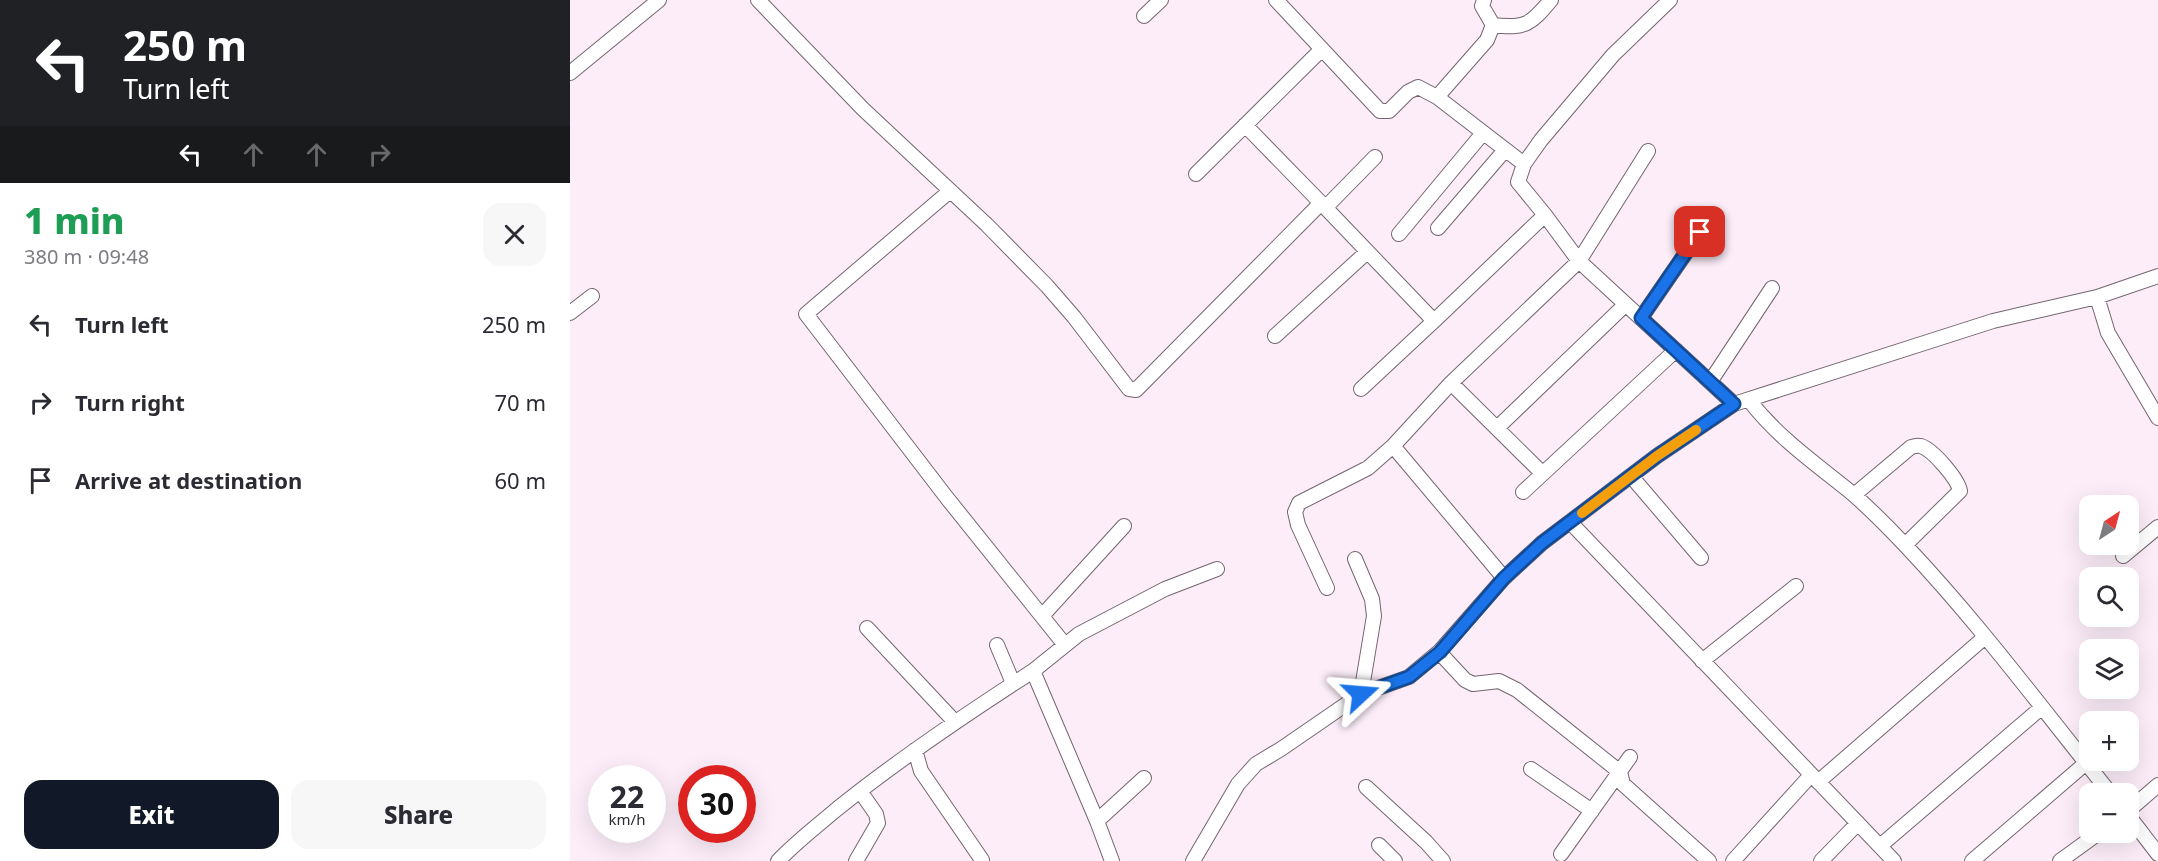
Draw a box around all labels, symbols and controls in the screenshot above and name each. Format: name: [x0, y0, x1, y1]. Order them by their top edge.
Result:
text: 250 m: [123, 16, 247, 73]
icon: left: [24, 24, 102, 102]
text: Turn left: [123, 70, 229, 107]
icon: left: [174, 138, 207, 171]
icon: ahead: [237, 138, 270, 171]
icon: ahead: [300, 138, 333, 171]
icon: right: [363, 138, 396, 171]
text: 1 min: [24, 196, 125, 245]
button: close: [483, 203, 546, 266]
pin: [1674, 206, 1725, 257]
icon: arrive: [1683, 215, 1716, 248]
text: 380 m · 09:48: [24, 243, 149, 270]
icon: left: [24, 308, 57, 341]
text: Turn left: [75, 309, 169, 339]
text: 250 m: [482, 309, 546, 339]
icon: right: [24, 386, 57, 419]
text: Turn right: [75, 387, 185, 417]
text: 70 m: [495, 387, 546, 417]
icon: arrive: [24, 464, 57, 497]
text: Arrive at destination: [75, 465, 302, 495]
text: 60 m: [495, 465, 546, 495]
north arrow: [2079, 495, 2139, 555]
map controls: [2079, 495, 2139, 843]
button: search: [2079, 567, 2139, 627]
button: layers: [2079, 639, 2139, 699]
position arrow: [1329, 662, 1393, 726]
button: +: [2079, 711, 2139, 771]
speed limit sign: 30: [678, 765, 756, 843]
text: 22: [610, 776, 644, 817]
button: Exit: [24, 780, 279, 849]
button: Share: [291, 780, 546, 849]
button: −: [2079, 783, 2139, 843]
text: km/h: [609, 809, 645, 829]

